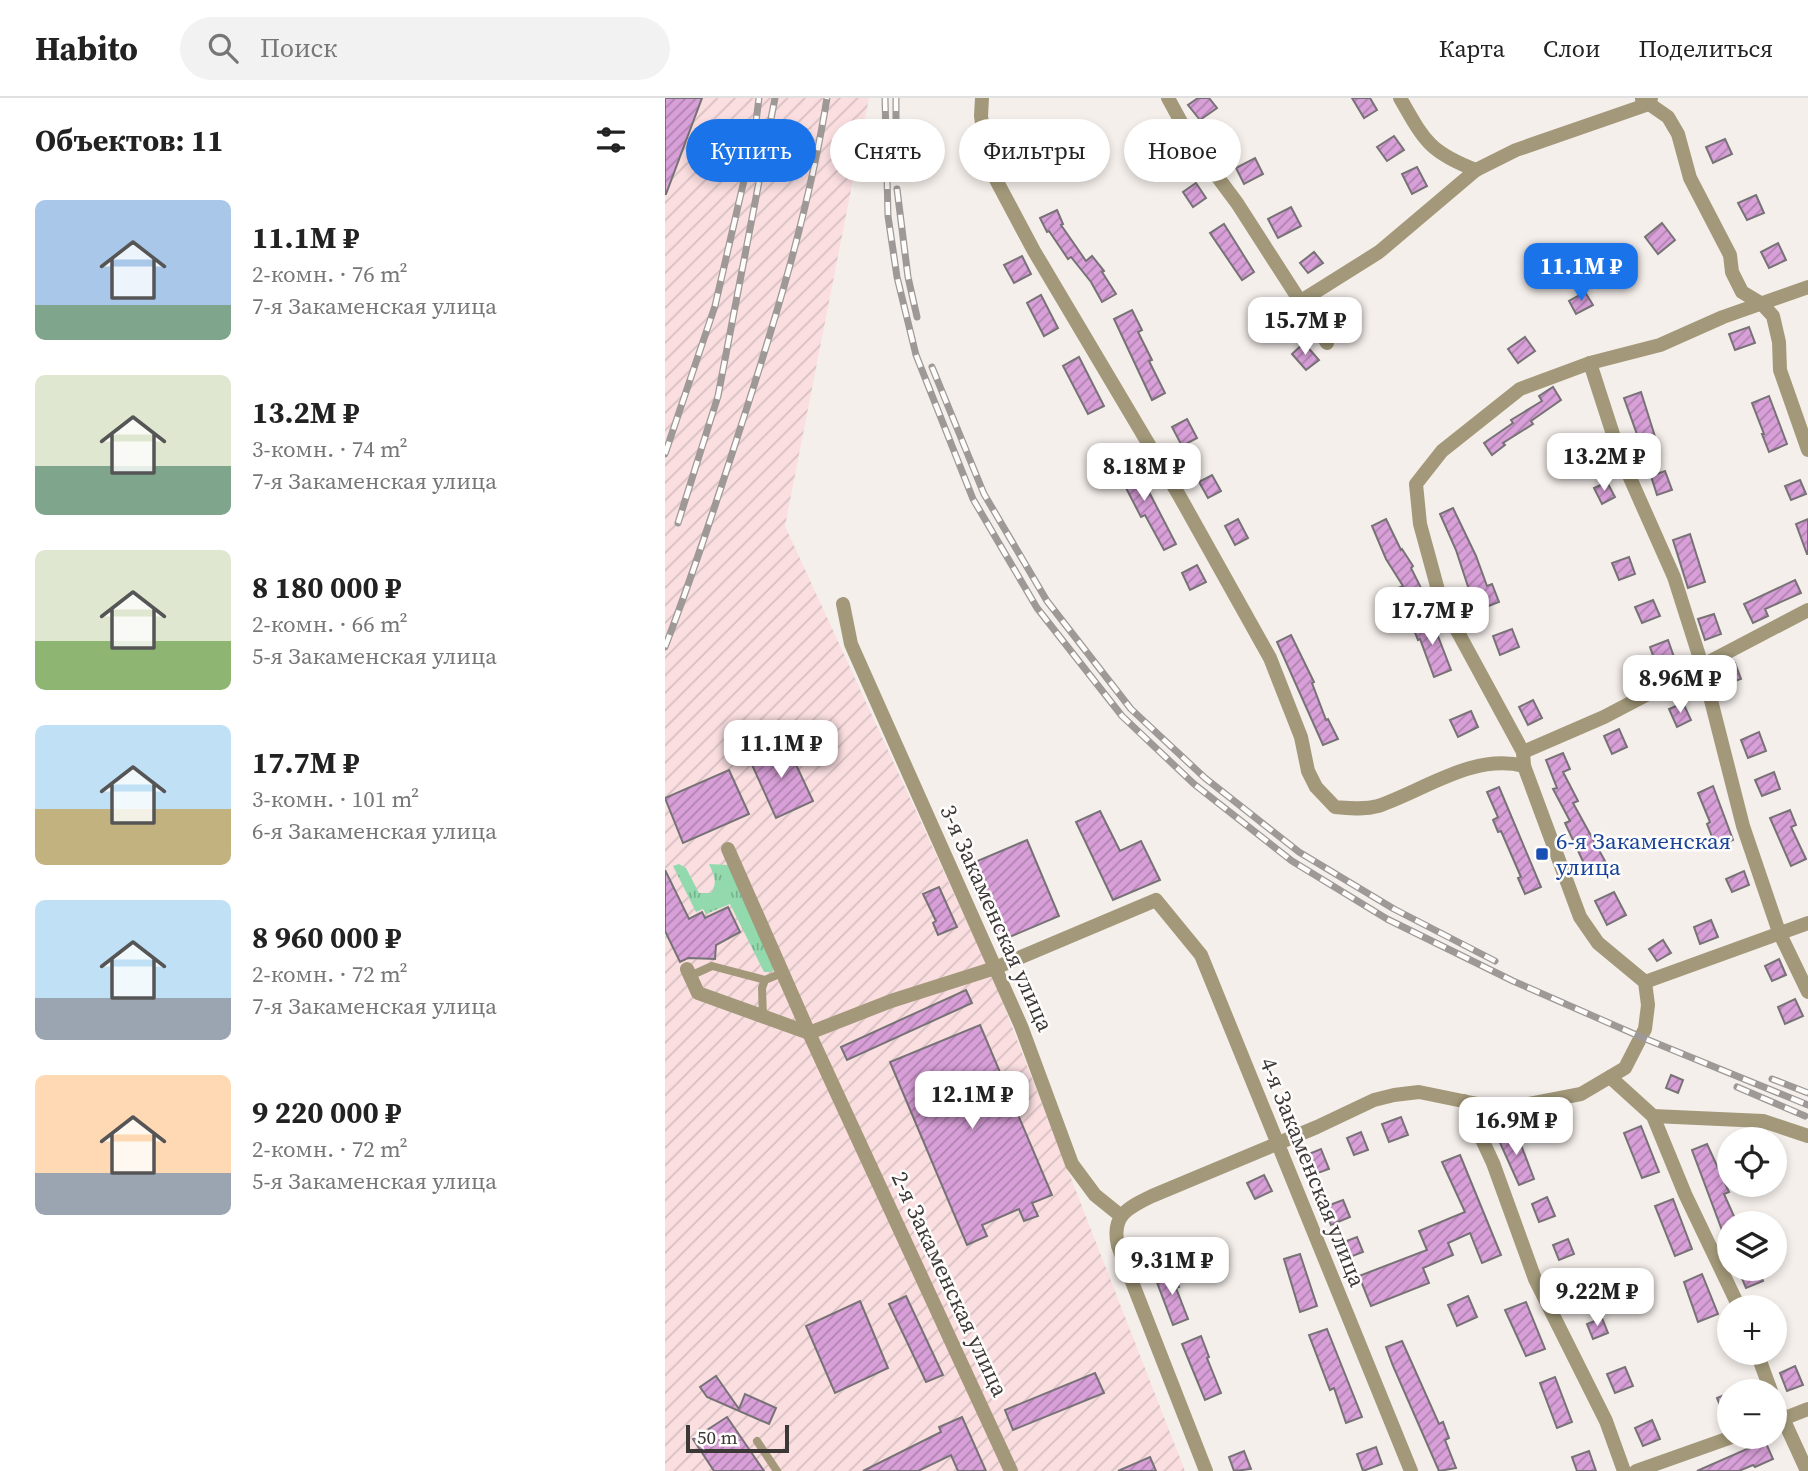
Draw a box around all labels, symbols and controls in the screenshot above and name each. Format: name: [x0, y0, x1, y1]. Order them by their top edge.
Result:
search box: [180, 17, 670, 80]
text: Habito: [35, 26, 138, 71]
icon: search: [204, 29, 242, 67]
text: Поиск: [260, 30, 338, 66]
text: Карта: [1439, 32, 1505, 65]
text: Слои: [1543, 32, 1600, 65]
text: Поделиться: [1638, 32, 1773, 65]
chip: Купить: [686, 119, 816, 182]
chip: Снять: [830, 119, 945, 182]
chip: Фильтры: [959, 119, 1110, 182]
chip: Новое: [1124, 119, 1241, 182]
text: Объектов: 11: [35, 120, 223, 161]
icon: filters: [592, 121, 630, 159]
text: 11.1M ₽: [252, 217, 359, 258]
icon: home: [91, 228, 175, 312]
pin: 11.1M ₽: [1516, 244, 1646, 303]
text: 11.1M ₽: [1540, 250, 1622, 282]
text: 2-комн. · 76 m²: [252, 258, 408, 290]
text: 7-я Закаменская улица: [252, 290, 497, 322]
pin: 15.7M ₽: [1240, 298, 1370, 357]
text: 15.7M ₽: [1264, 304, 1346, 336]
text: 13.2M ₽: [252, 392, 359, 433]
icon: home: [91, 403, 175, 487]
text: 3-комн. · 74 m²: [252, 433, 408, 465]
pin: 13.2M ₽: [1539, 434, 1669, 493]
text: 13.2M ₽: [1563, 440, 1645, 472]
pin: 8.18M ₽: [1079, 444, 1209, 503]
text: 8.18M ₽: [1103, 450, 1185, 482]
text: 7-я Закаменская улица: [252, 465, 497, 497]
text: 8 180 000 ₽: [252, 567, 401, 608]
icon: home: [91, 578, 175, 662]
pin: 17.7M ₽: [1367, 588, 1497, 647]
text: 17.7M ₽: [1391, 594, 1473, 626]
text: 2-комн. · 66 m²: [252, 608, 408, 640]
text: 5-я Закаменская улица: [252, 640, 497, 672]
pin: 8.96M ₽: [1615, 656, 1745, 715]
text: 8.96M ₽: [1639, 662, 1721, 694]
pin: 11.1M ₽: [716, 720, 846, 780]
text: 11.1M ₽: [740, 727, 822, 759]
text: 17.7M ₽: [252, 742, 359, 783]
icon: home: [91, 753, 175, 837]
text: 3-комн. · 101 m²: [252, 783, 419, 815]
street label: 3-я Закаменская улица: [933, 800, 1062, 1037]
text: 6-я Закаменская улица: [252, 815, 497, 847]
place label: 6-я Закаменская улица: [1556, 825, 1731, 883]
marker: 6-я Закаменская улица: [1534, 846, 1550, 862]
text: 8 960 000 ₽: [252, 917, 401, 958]
icon: home: [91, 928, 175, 1012]
text: 2-комн. · 72 m²: [252, 958, 408, 990]
text: 7-я Закаменская улица: [252, 990, 497, 1022]
street label: 4-я Закаменская улица: [1252, 1052, 1374, 1292]
pin: 12.1M ₽: [907, 1072, 1037, 1131]
text: 12.1M ₽: [931, 1078, 1013, 1110]
text: 9 220 000 ₽: [252, 1092, 401, 1133]
pin: 16.9M ₽: [1451, 1098, 1581, 1157]
icon: home: [91, 1103, 175, 1187]
text: 16.9M ₽: [1475, 1104, 1557, 1136]
map controls: [1717, 1127, 1787, 1449]
button: locate: [1717, 1127, 1787, 1197]
text: 2-комн. · 72 m²: [252, 1133, 408, 1165]
text: 5-я Закаменская улица: [252, 1165, 497, 1197]
street label: 2-я Закаменская улица: [884, 1166, 1016, 1402]
button: layers: [1717, 1211, 1787, 1281]
pin: 9.31M ₽: [1107, 1238, 1237, 1297]
text: 9.31M ₽: [1131, 1244, 1213, 1276]
pin: 9.22M ₽: [1532, 1268, 1662, 1328]
text: 9.22M ₽: [1556, 1275, 1638, 1307]
button: +: [1717, 1295, 1787, 1365]
button: −: [1717, 1379, 1787, 1449]
scale bar: [686, 1422, 789, 1454]
text: 50 m: [697, 1424, 738, 1450]

